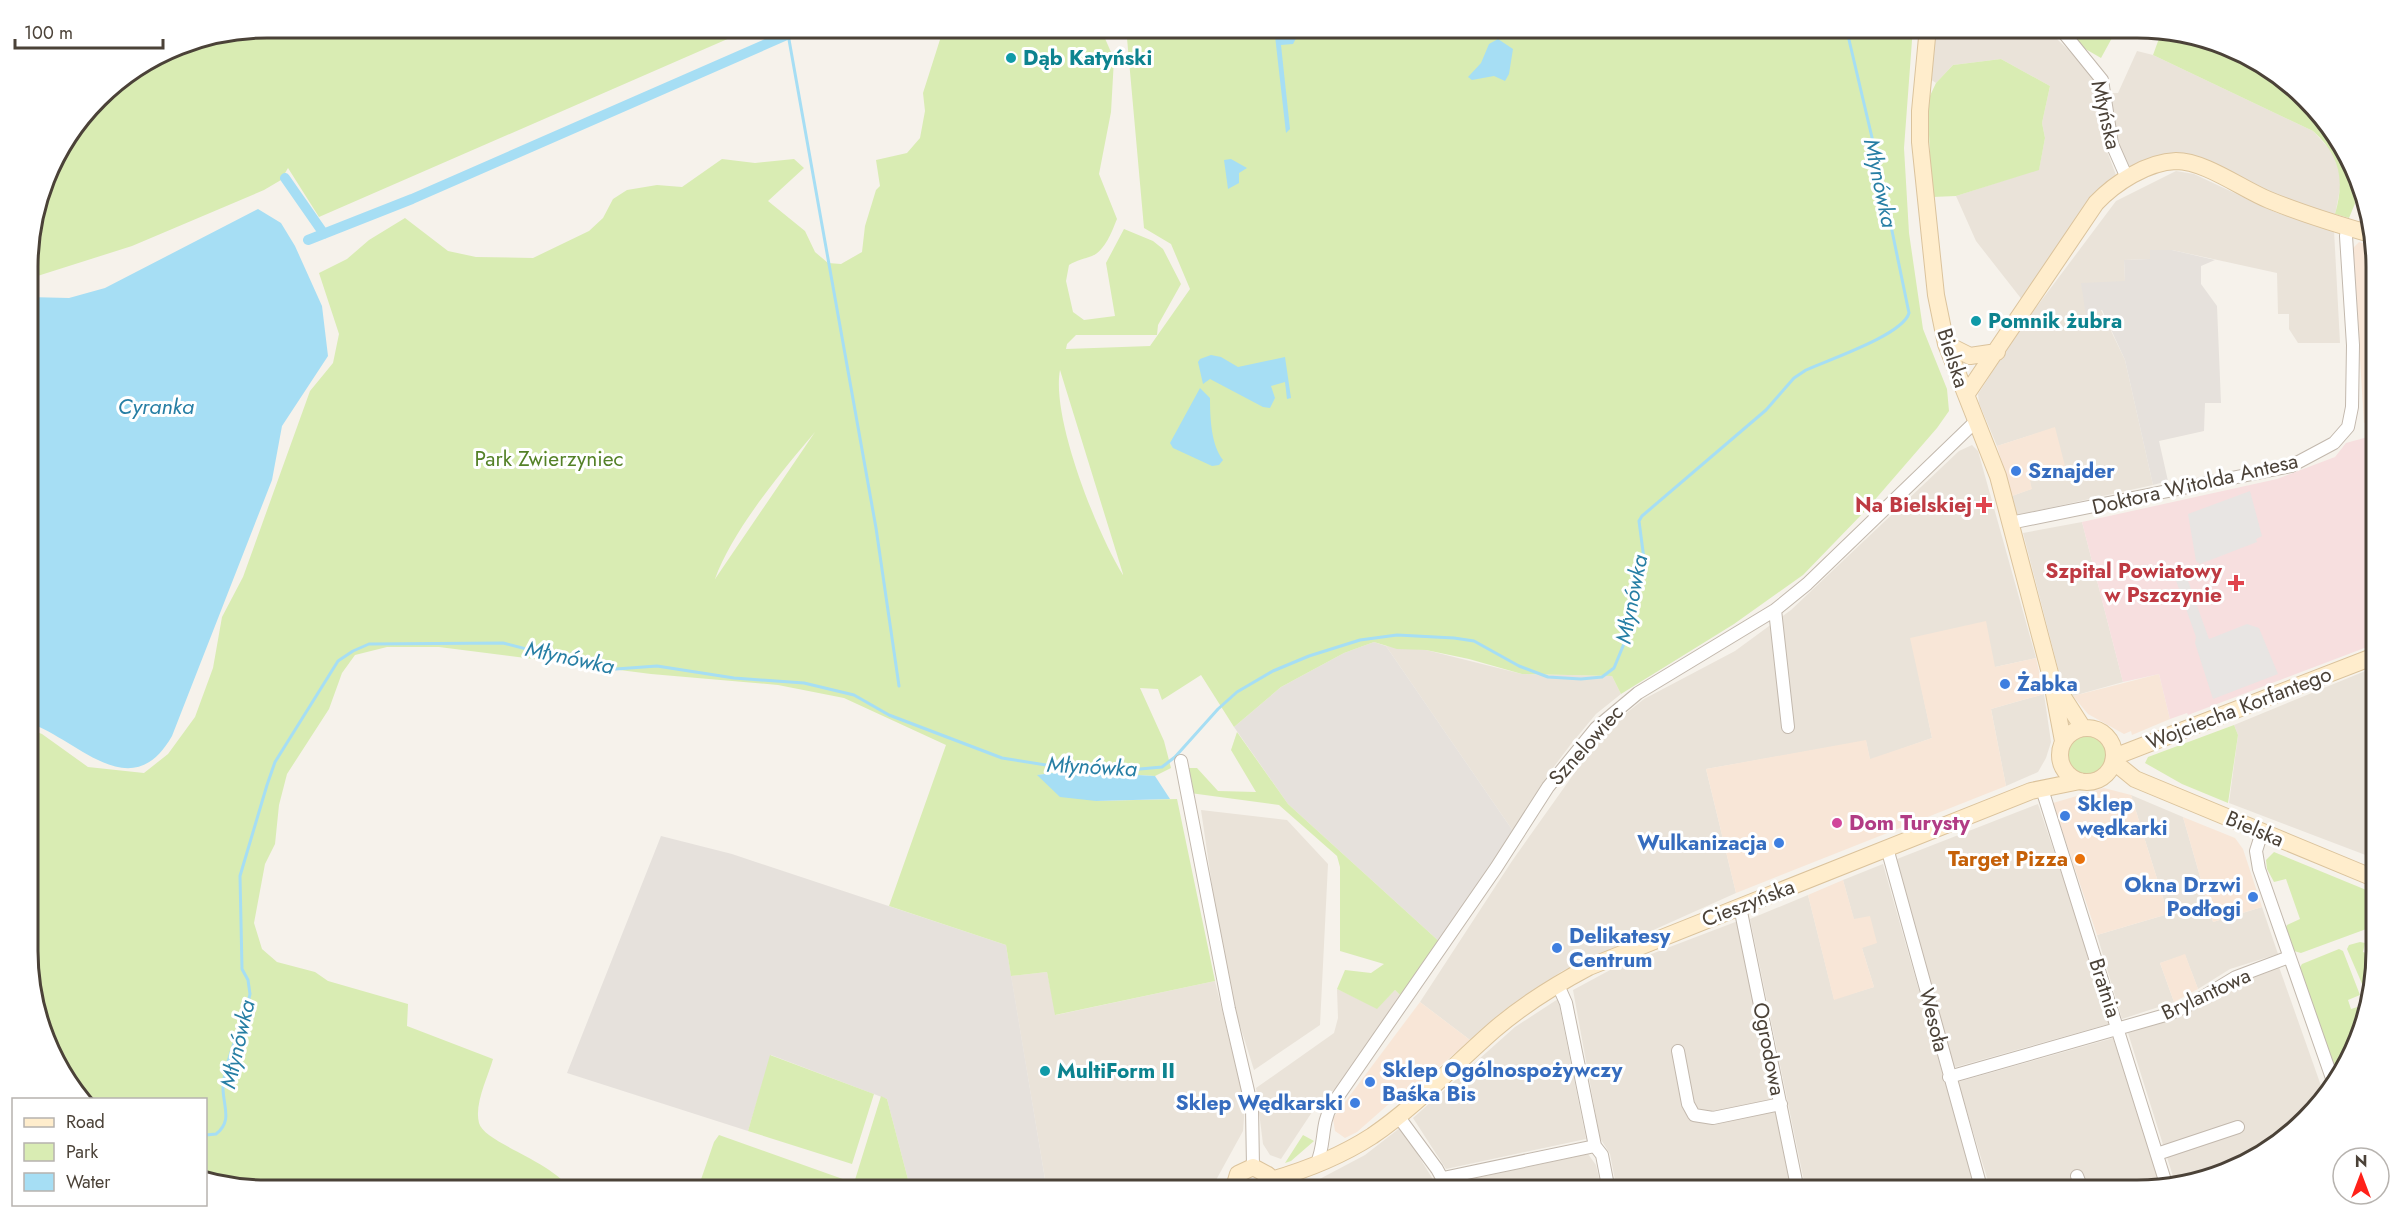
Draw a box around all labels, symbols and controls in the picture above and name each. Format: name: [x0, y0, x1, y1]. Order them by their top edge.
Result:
scale bar: [15, 12, 164, 50]
text: 100 m: [24, 20, 73, 46]
place label: Dąb Katyński: [1023, 43, 1152, 73]
marker: Dąb Katyński: [1004, 51, 1018, 65]
street label: Młyńska: [2084, 78, 2128, 152]
water label: Młynówka: [1856, 136, 1906, 230]
place label: Pomnik żubra: [1988, 306, 2122, 336]
marker: Pomnik żubra: [1969, 314, 1983, 328]
street label: Bielska: [1929, 325, 1977, 391]
water label: Cyranka: [118, 390, 194, 422]
park label: Park Zwierzyniec: [474, 444, 624, 474]
street label: Doktora Witolda Antesa: [2089, 446, 2301, 522]
place label: Sznajder: [2028, 456, 2115, 486]
marker: Sznajder: [2009, 464, 2023, 478]
place label: Na Bielskiej: [1855, 490, 1972, 520]
marker: Na Bielskiej: [1977, 498, 1991, 512]
water label: Młynówka: [1607, 552, 1655, 646]
place label: Szpital Powiatowy w Pszczynie: [2045, 556, 2223, 610]
marker: Szpital Powiatowy w Pszczynie: [2227, 574, 2245, 592]
water label: Młynówka: [523, 632, 617, 682]
street label: Wojciecha Korfantego: [2142, 659, 2336, 757]
place label: Żabka: [2017, 669, 2078, 699]
marker: Żabka: [1998, 677, 2012, 691]
street label: Sznelowiec: [1542, 698, 1630, 792]
water label: Młynówka: [1046, 748, 1138, 784]
place label: Sklep wędkarki: [2076, 789, 2168, 843]
street label: Bielska: [2221, 803, 2289, 855]
place label: Dom Turysty: [1849, 808, 1971, 838]
marker: Sklep wędkarki: [2058, 809, 2072, 823]
marker: Dom Turysty: [1830, 816, 1844, 830]
place label: Wulkanizacja: [1637, 828, 1767, 858]
marker: Wulkanizacja: [1772, 836, 1786, 850]
place label: Target Pizza: [1948, 844, 2068, 874]
marker: Target Pizza: [2073, 852, 2087, 866]
place label: Okna Drzwi Podłogi: [2124, 870, 2241, 924]
street label: Cieszyńska: [1697, 872, 1799, 934]
marker: Okna Drzwi Podłogi: [2246, 890, 2260, 904]
place label: Delikatesy Centrum: [1569, 921, 1672, 975]
marker: Delikatesy Centrum: [1550, 941, 1564, 955]
street label: Bratnia: [2081, 955, 2129, 1021]
street label: Brylantowa: [2156, 960, 2256, 1028]
street label: Wesoła: [1912, 985, 1956, 1055]
water label: Młynówka: [211, 996, 263, 1092]
street label: Ogrodowa: [1745, 1000, 1793, 1098]
place label: Sklep Ogólnospożywczy Baśka Bis: [1382, 1055, 1624, 1109]
place label: MultiForm II: [1057, 1056, 1175, 1086]
marker: MultiForm II: [1038, 1064, 1052, 1078]
marker: Sklep Ogólnospożywczy Baśka Bis: [1363, 1075, 1377, 1089]
place label: Sklep Wędkarski: [1176, 1088, 1343, 1118]
marker: Sklep Wędkarski: [1348, 1096, 1362, 1110]
legend: [12, 1098, 207, 1206]
text: Road: [66, 1109, 105, 1135]
text: Park: [66, 1139, 98, 1165]
north arrow: [2331, 1146, 2391, 1206]
text: N: [2355, 1150, 2367, 1173]
text: Water: [66, 1169, 111, 1195]

